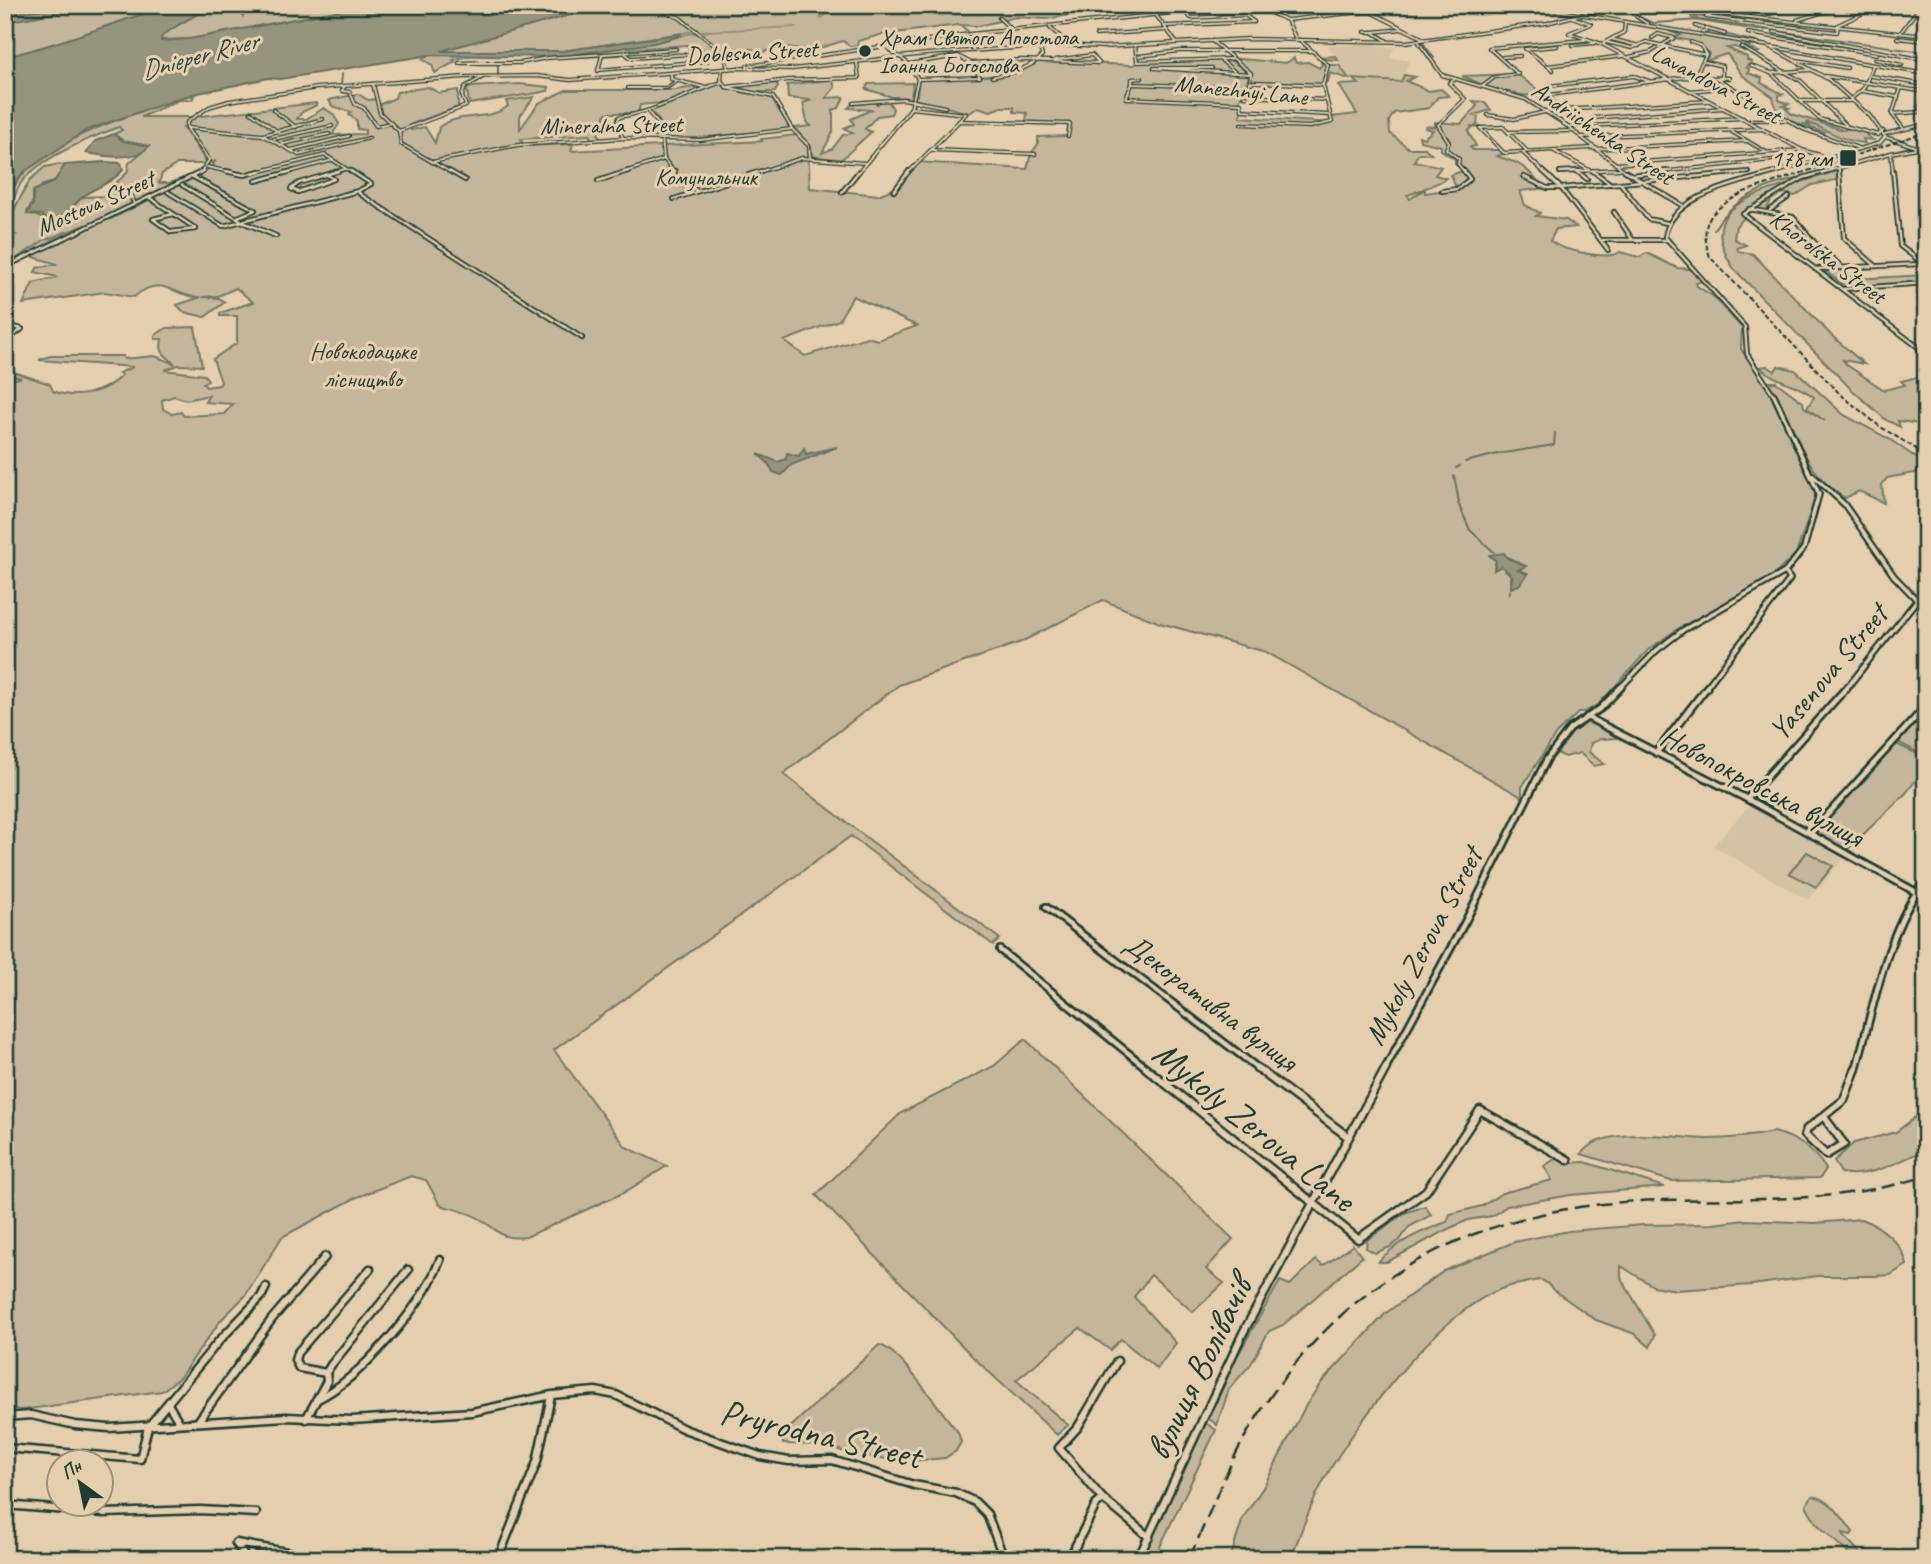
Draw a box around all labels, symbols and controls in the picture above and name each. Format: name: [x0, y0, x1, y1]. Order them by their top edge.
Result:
place label: Храм Святого Апостола Іоанна Богослова: [879, 22, 1080, 80]
water label: Dnieper River: [137, 23, 265, 87]
street label: Doblesna Street: [686, 33, 820, 70]
street label: Lavandova Street: [1646, 37, 1788, 132]
marker: Храм Святого Апостола Іоанна Богослова: [857, 43, 873, 59]
street label: Manezhnyi Lane: [1173, 68, 1311, 112]
street label: Andriichenka Street: [1526, 75, 1681, 193]
street label: Mineralna Street: [540, 109, 684, 141]
place label: 178 км: [1771, 143, 1834, 173]
marker: 178 км: [1838, 148, 1858, 168]
street label: Mostova Street: [31, 162, 162, 242]
park label: Комунальник: [655, 162, 759, 192]
street label: Khorolska Street: [1764, 204, 1894, 312]
park label: Новокодацьке лісництво: [310, 336, 418, 394]
street label: Yasenova Street: [1760, 593, 1898, 748]
street label: Новопокровська вулиця: [1654, 717, 1872, 857]
street label: Mykoly Zerova Street: [1355, 837, 1493, 1051]
street label: Декоративна вулиця: [1117, 925, 1307, 1081]
street label: Mykoly Zerova Lane: [1144, 1029, 1367, 1223]
street label: вулиця Волівачів: [1134, 1261, 1267, 1467]
street label: Pryrodna Street: [716, 1388, 929, 1480]
north arrow: [46, 1448, 116, 1518]
text: Пн: [56, 1453, 87, 1485]

